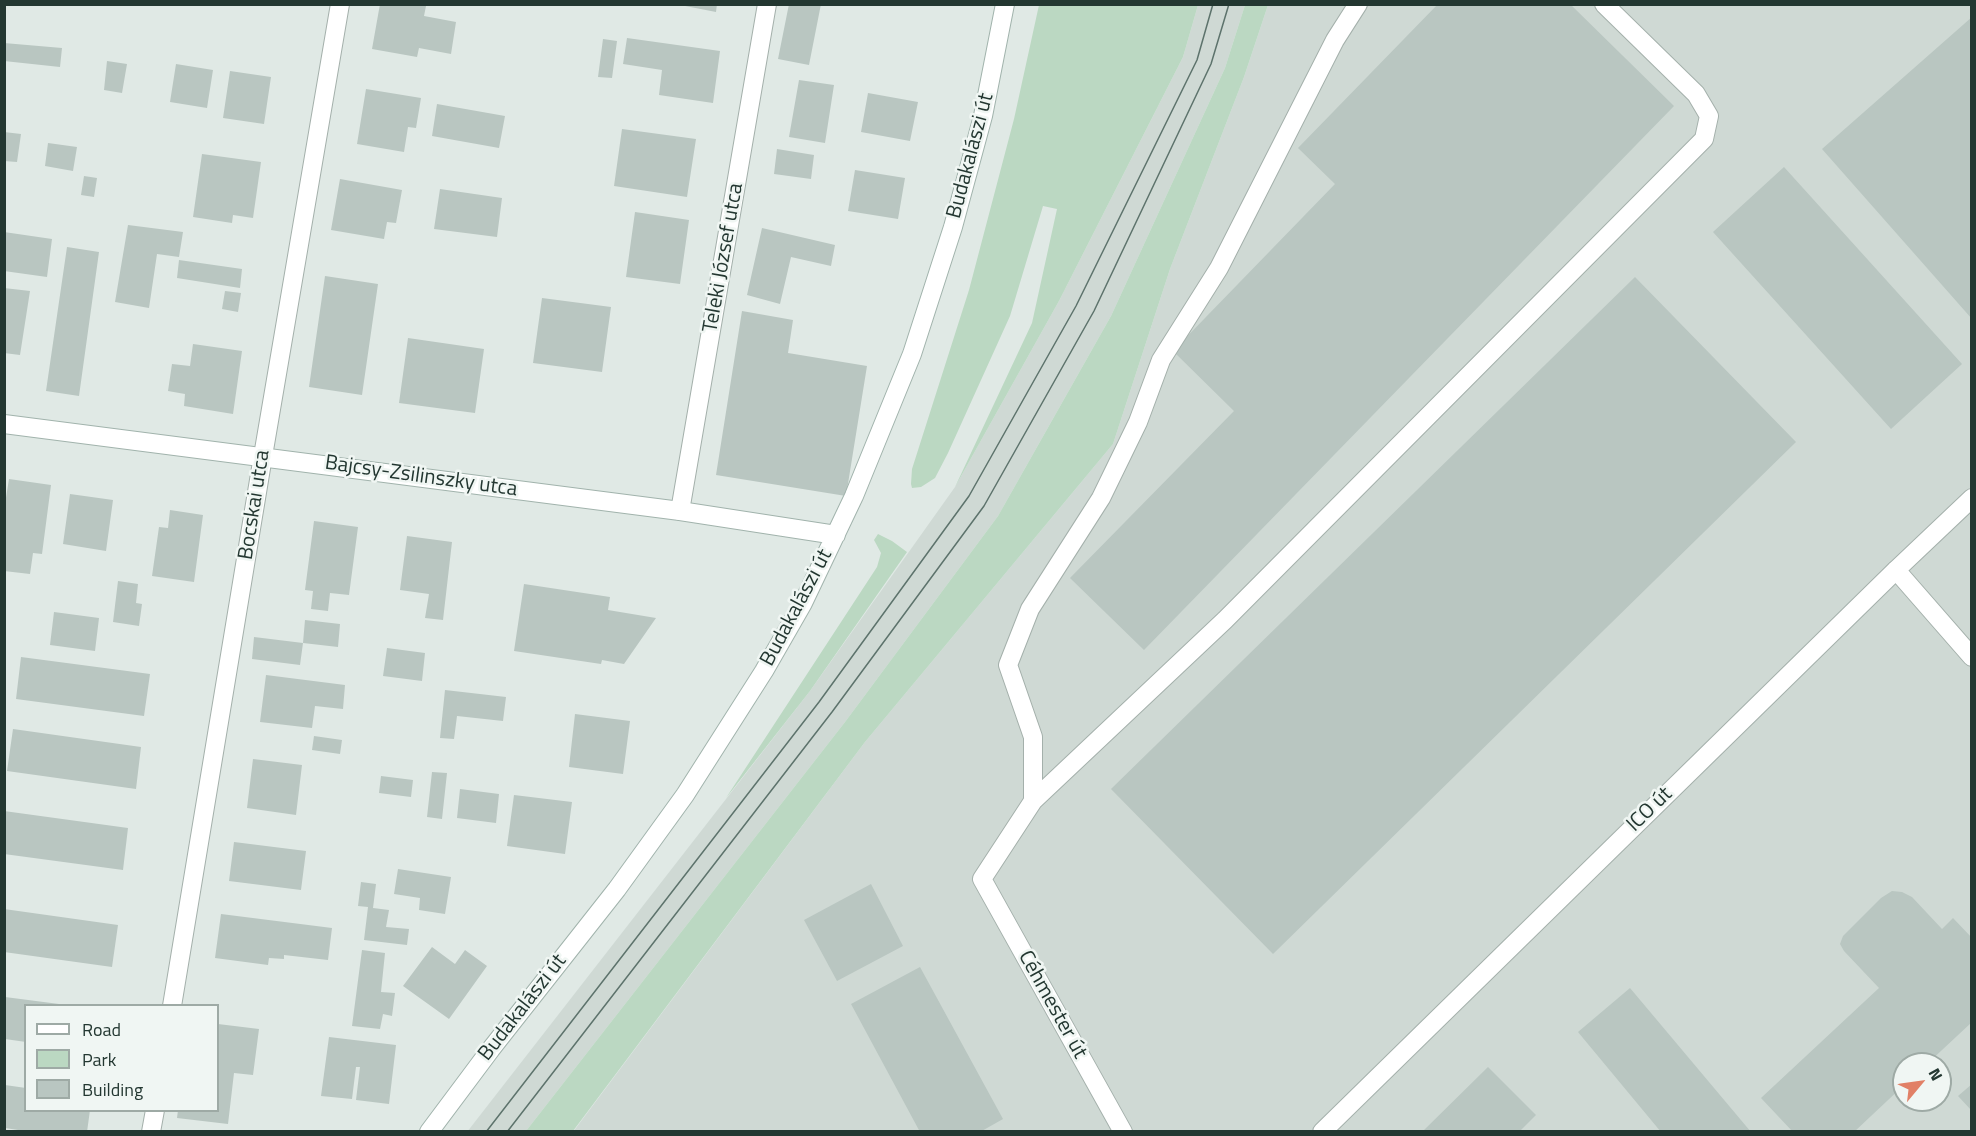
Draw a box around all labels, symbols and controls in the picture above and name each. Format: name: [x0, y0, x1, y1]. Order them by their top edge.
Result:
street label: Budakalászi út: [942, 91, 1000, 221]
street label: Teleki József utca: [698, 181, 750, 335]
street label: Bocskai utca: [234, 448, 276, 562]
street label: Bajcsy-Zsilinszky utca: [323, 451, 519, 503]
street label: Budakalászi út: [756, 545, 838, 671]
street label: ICO út: [1622, 782, 1678, 838]
street label: Céhmester út: [1012, 947, 1092, 1063]
street label: Budakalászi út: [473, 950, 573, 1066]
legend: [24, 1004, 219, 1112]
text: Road: [82, 1016, 121, 1043]
text: Park: [82, 1046, 116, 1073]
north arrow: [1892, 1052, 1952, 1112]
text: N: [1923, 1064, 1949, 1085]
text: Building: [82, 1076, 143, 1103]

